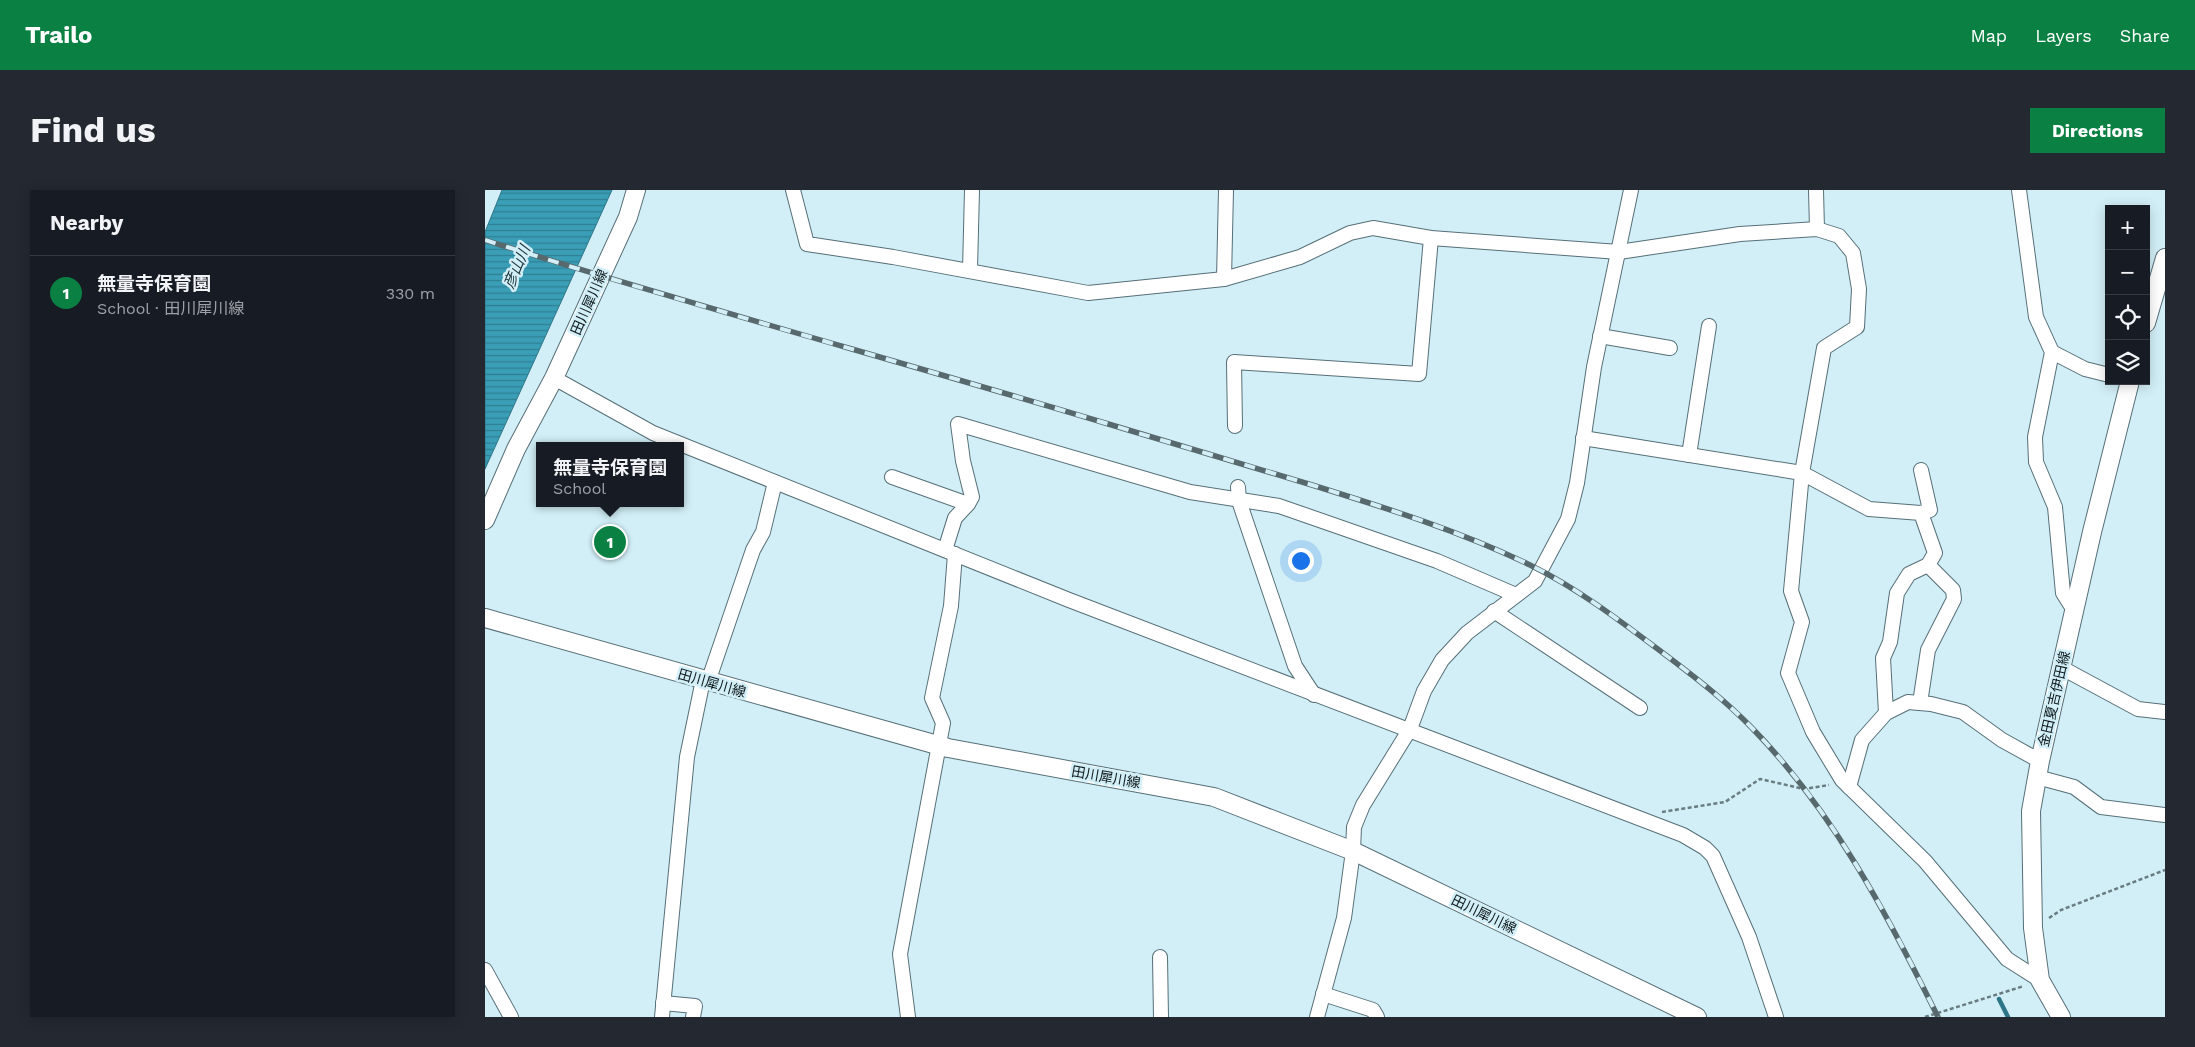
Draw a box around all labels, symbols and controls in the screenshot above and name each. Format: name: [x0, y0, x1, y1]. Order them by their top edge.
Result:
text: Trailo: [25, 21, 92, 49]
text: Map: [1970, 25, 2007, 46]
text: Layers: [2035, 25, 2092, 46]
text: Share: [2120, 25, 2170, 46]
button: Directions: [2030, 108, 2165, 153]
text: Find us: [30, 109, 156, 151]
map controls: [2105, 205, 2150, 385]
button: +: [2105, 205, 2150, 250]
text: Nearby: [50, 210, 123, 235]
water label: 彦山川: [500, 241, 535, 291]
button: −: [2105, 250, 2150, 295]
street label: 田川犀川線: [567, 267, 611, 337]
text: 無量寺保育園: [97, 272, 211, 295]
text: 1: [63, 284, 69, 303]
text: 330 m: [386, 284, 435, 303]
button: locate: [2105, 295, 2150, 340]
text: School · 田川犀川線: [97, 299, 244, 318]
button: layers: [2105, 340, 2150, 385]
popup: [536, 442, 684, 507]
text: 無量寺保育園: [553, 456, 667, 479]
text: School: [553, 479, 606, 498]
pin: 1: [594, 523, 626, 561]
your location: [1288, 548, 1314, 574]
street label: 金田夏吉伊田線: [2035, 649, 2073, 749]
street label: 田川犀川線: [676, 666, 748, 700]
street label: 田川犀川線: [1070, 763, 1142, 791]
street label: 田川犀川線: [1449, 891, 1519, 937]

